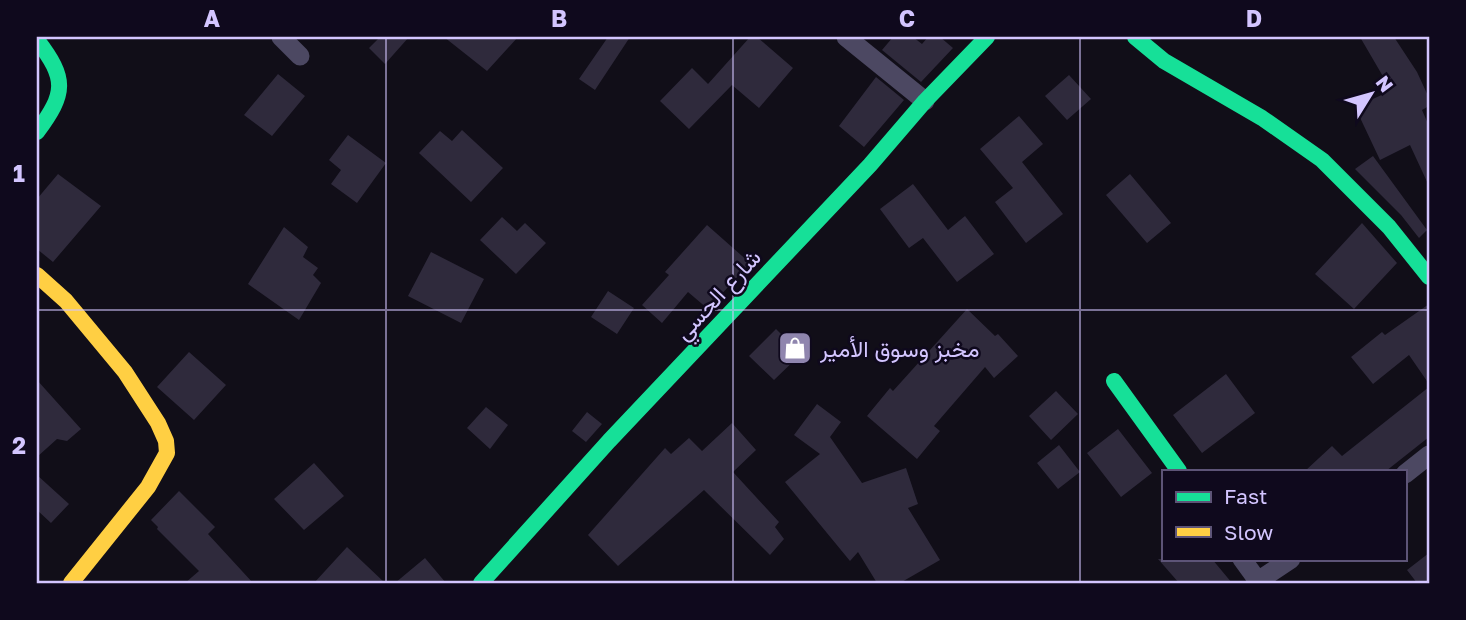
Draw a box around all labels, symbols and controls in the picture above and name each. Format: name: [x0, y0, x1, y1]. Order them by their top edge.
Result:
text: A: [204, 4, 221, 32]
text: B: [551, 4, 567, 32]
text: C: [899, 4, 915, 32]
text: D: [1246, 4, 1262, 32]
north arrow: [1336, 60, 1406, 130]
text: N: [1371, 71, 1399, 96]
text: 1: [13, 159, 25, 187]
street label: شارع الحسي: [668, 243, 771, 349]
shop icon: مخبز وسوق الأمير: [776, 329, 814, 367]
place label: مخبز وسوق الأمير: [819, 334, 980, 364]
text: 2: [12, 431, 26, 459]
legend: [1162, 470, 1406, 560]
text: Fast: [1224, 483, 1267, 509]
text: Slow: [1224, 519, 1273, 545]

